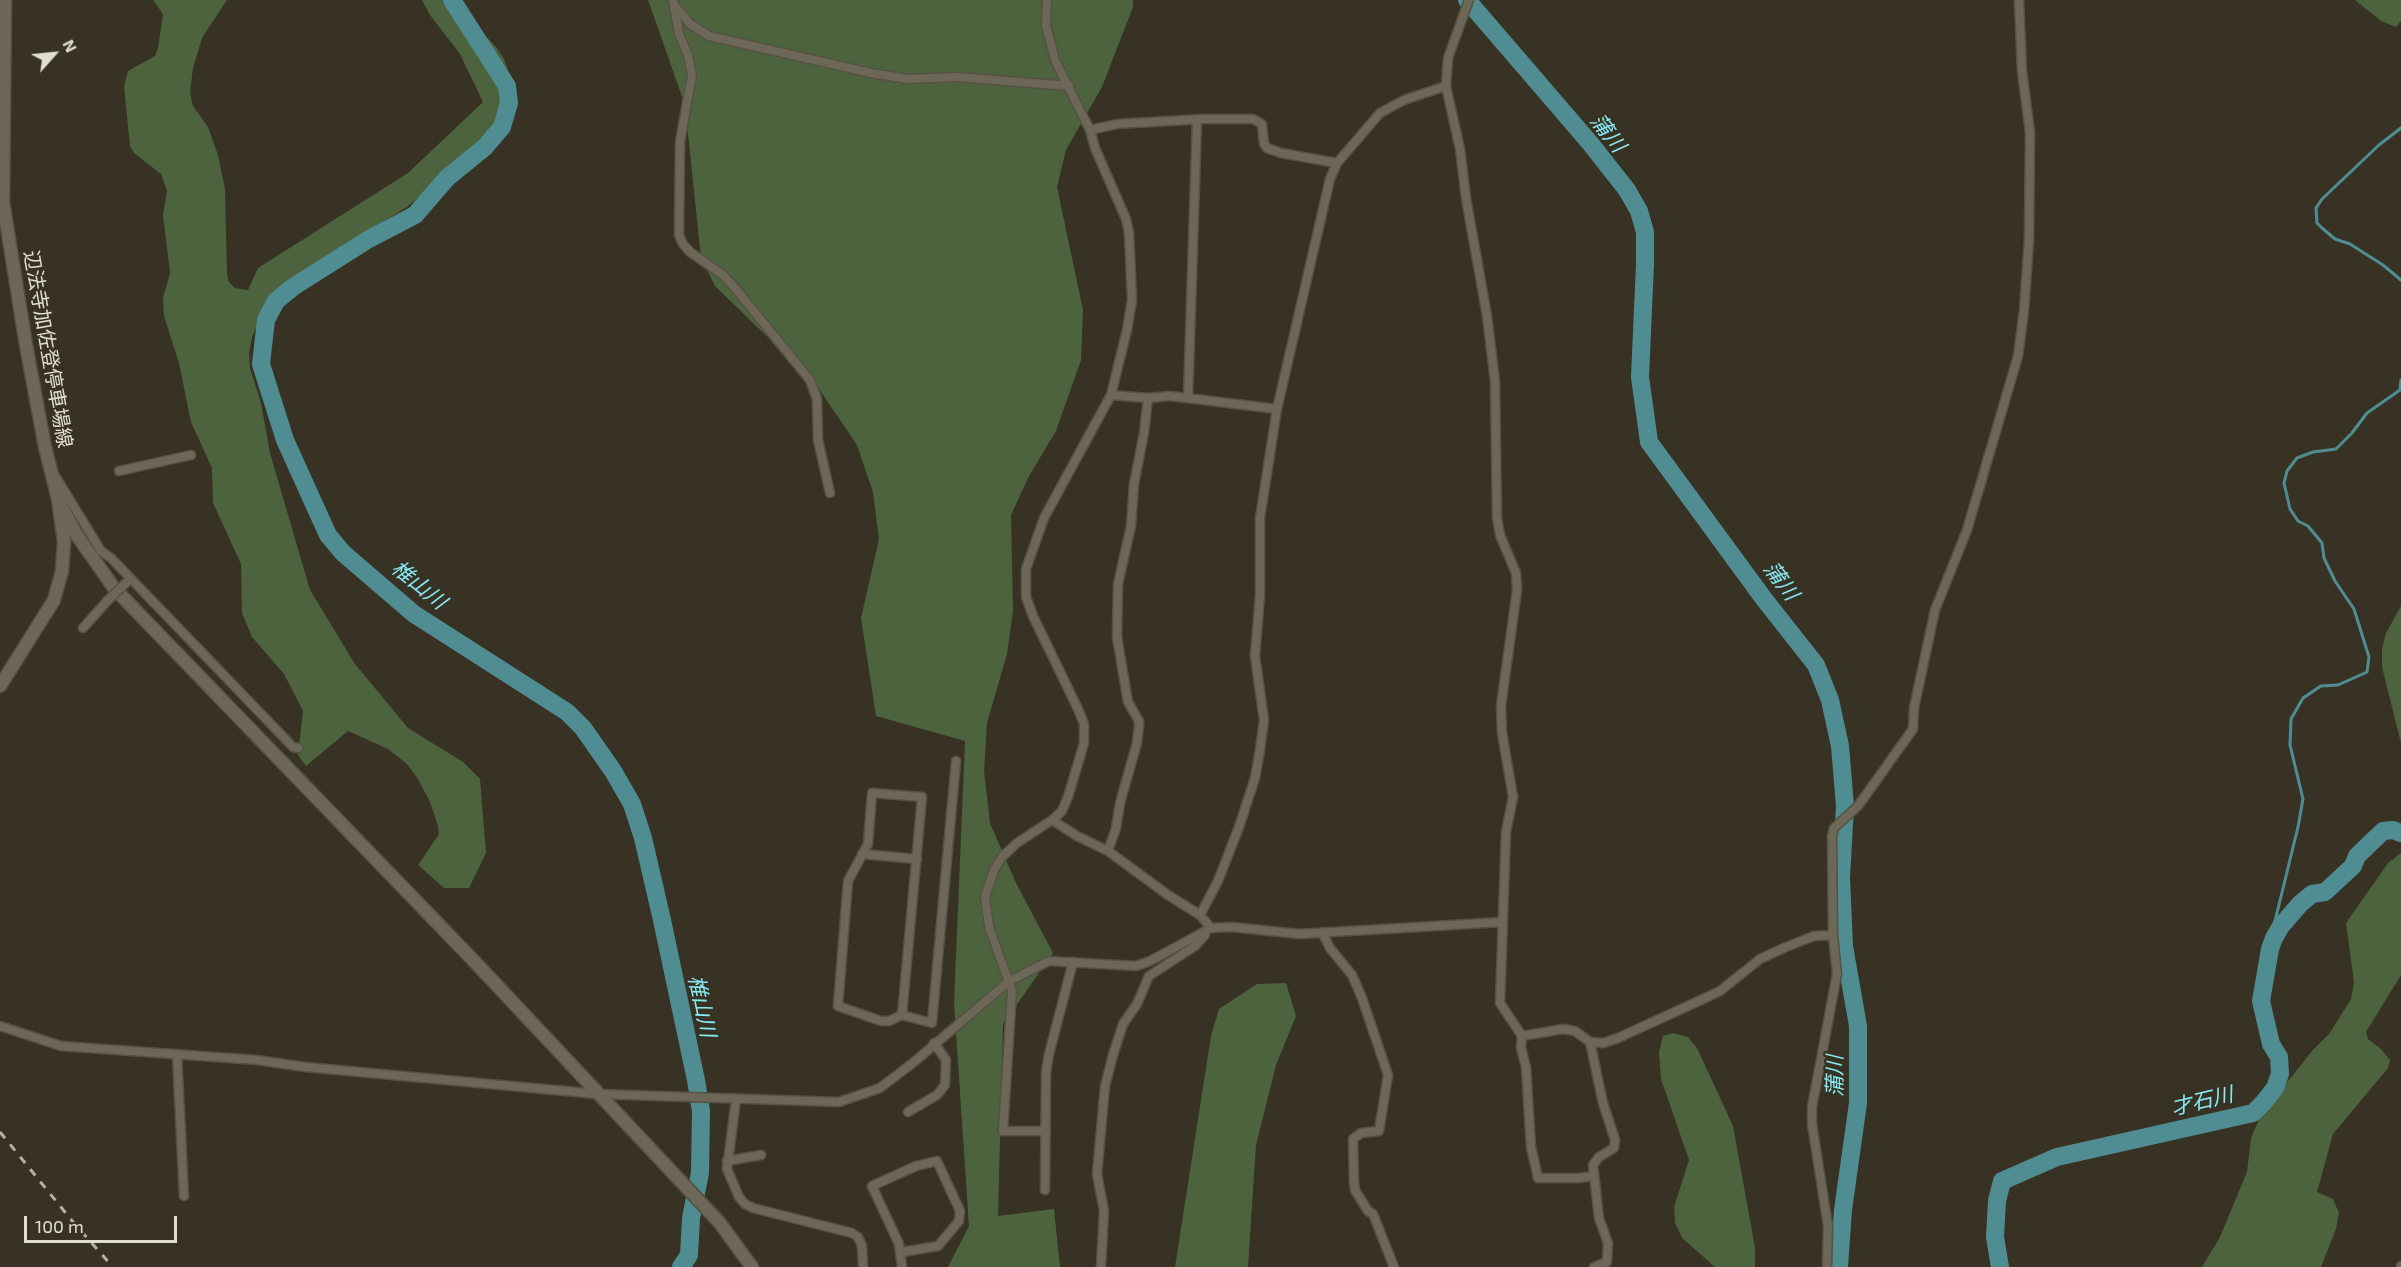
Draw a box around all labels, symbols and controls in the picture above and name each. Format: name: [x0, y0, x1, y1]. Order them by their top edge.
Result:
north arrow: [24, 24, 84, 84]
text: N: [59, 36, 82, 55]
water label: 蒲川: [1585, 109, 1631, 157]
street label: 辺法寺加佐登停車場線: [19, 248, 77, 450]
water label: 椎山川: [387, 555, 451, 615]
water label: 蒲川: [1758, 557, 1804, 605]
water label: 椎山川: [683, 973, 721, 1039]
water label: 蒲川: [1822, 1055, 1848, 1097]
water label: 才石川: [2168, 1082, 2236, 1120]
scale bar: [27, 1204, 180, 1242]
text: 100 m: [35, 1215, 84, 1237]

